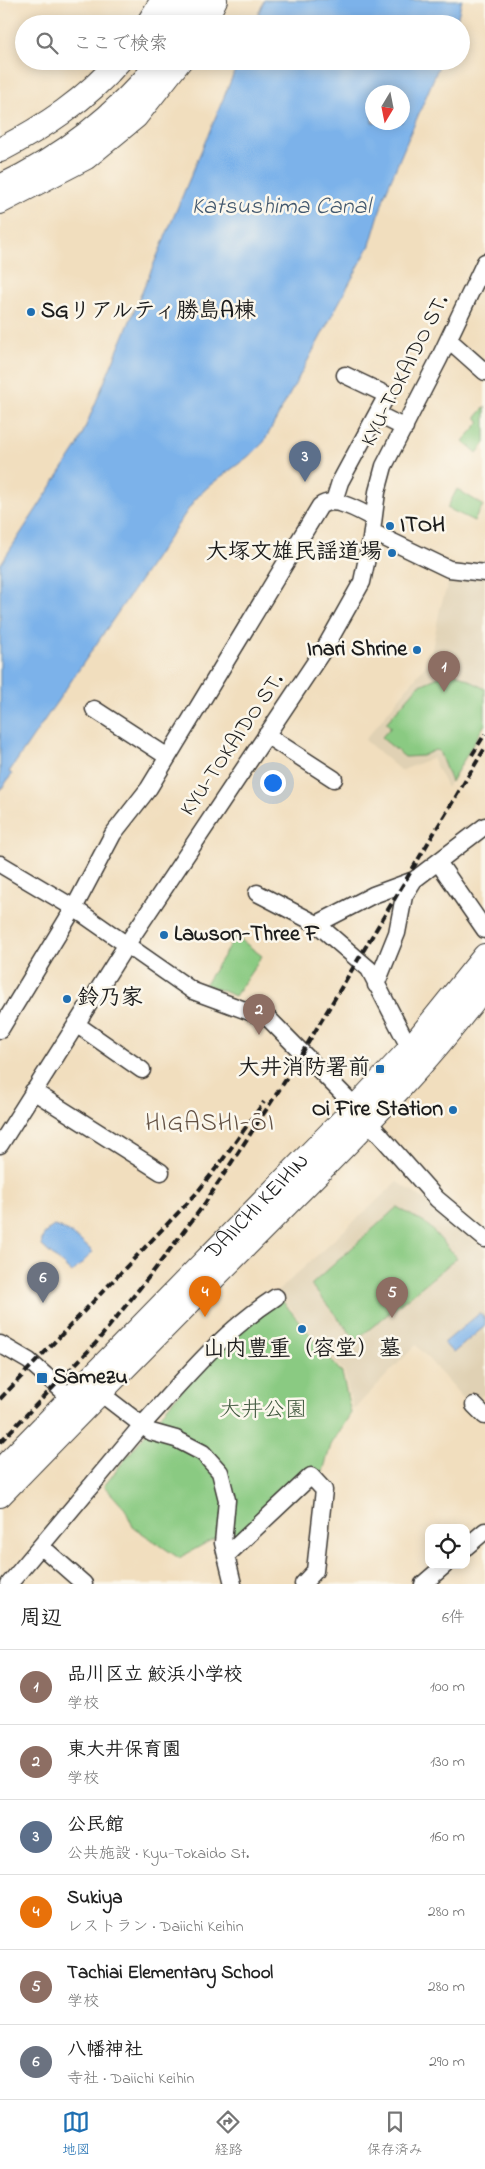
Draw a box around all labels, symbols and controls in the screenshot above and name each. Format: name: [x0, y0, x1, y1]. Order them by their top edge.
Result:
search box: [15, 15, 470, 70]
icon: search: [33, 29, 61, 57]
text: ここで検索: [73, 31, 168, 58]
north arrow: [365, 85, 410, 130]
water label: Katsushima Canal: [191, 190, 373, 225]
street label: KYU-TOKAIDO ST.: [354, 289, 458, 453]
place label: SGリアルティ勝島A棟: [41, 296, 256, 328]
marker: SGリアルティ勝島A棟: [25, 306, 37, 318]
pin: 3: [289, 441, 321, 482]
place label: ITOH: [400, 510, 445, 542]
marker: ITOH: [384, 520, 396, 532]
place label: 大塚文雄民謡道場: [206, 537, 382, 569]
marker: 大塚文雄民謡道場: [386, 547, 398, 559]
place label: Inari Shrine: [307, 634, 408, 666]
marker: Inari Shrine: [411, 644, 423, 656]
pin: 1: [428, 651, 460, 692]
street label: KYU-TOKAIDO ST.: [173, 667, 293, 823]
your location: [260, 770, 286, 796]
place label: Lawson-Three F: [174, 919, 320, 951]
marker: Lawson-Three F: [158, 929, 170, 941]
place label: 鈴乃家: [77, 983, 143, 1015]
marker: 鈴乃家: [61, 993, 73, 1005]
pin: 2: [243, 994, 275, 1035]
place label: 大井消防署前: [238, 1053, 370, 1085]
marker: 大井消防署前: [374, 1063, 386, 1075]
place label: Oi Fire Station: [312, 1094, 443, 1126]
marker: Oi Fire Station: [447, 1104, 459, 1116]
district label: HIGASHI-ŌI: [145, 1106, 275, 1142]
street label: DAIICHI KEIHIN: [198, 1147, 318, 1268]
pin: 6: [27, 1262, 59, 1303]
pin: 4: [189, 1276, 221, 1317]
pin: 5: [376, 1277, 408, 1318]
marker: 山内豊重（容堂）墓: [296, 1323, 308, 1335]
place label: 山内豊重（容堂）墓: [203, 1334, 401, 1366]
place label: Samezu: [53, 1362, 128, 1394]
marker: Samezu: [35, 1371, 49, 1385]
park label: 大井公園: [219, 1395, 307, 1427]
map controls: [425, 1524, 470, 1569]
button: locate: [425, 1524, 470, 1569]
text: 周辺: [20, 1604, 62, 1634]
text: 6件: [442, 1606, 465, 1630]
text: 品川区立 鮫浜小学校: [67, 1662, 243, 1689]
text: 1: [33, 1675, 39, 1699]
text: 100 m: [430, 1675, 465, 1699]
text: 学校: [67, 1692, 99, 1716]
text: 東大井保育園: [67, 1737, 181, 1764]
text: 2: [32, 1750, 40, 1774]
text: 130 m: [430, 1750, 465, 1774]
text: 学校: [67, 1767, 99, 1791]
text: 公民館: [67, 1812, 124, 1839]
text: 3: [33, 1825, 39, 1849]
text: 160 m: [430, 1825, 465, 1849]
text: 公共施設 · Kyu-Tokaido St.: [67, 1842, 249, 1866]
text: Sukiya: [67, 1885, 123, 1912]
text: 4: [33, 1900, 39, 1924]
text: 280 m: [428, 1900, 465, 1924]
text: レストラン · Daiichi Keihin: [67, 1915, 244, 1939]
text: Tachiai Elementary School: [67, 1960, 273, 1987]
text: 5: [31, 1975, 41, 1999]
text: 280 m: [428, 1975, 465, 1999]
text: 学校: [67, 1990, 99, 2014]
text: 八幡神社: [67, 2037, 143, 2064]
text: 6: [32, 2050, 40, 2074]
text: 290 m: [429, 2050, 465, 2074]
text: 寺社 · Daiichi Keihin: [67, 2067, 194, 2091]
tab: 地図: [62, 2108, 90, 2161]
tab: 経路: [214, 2108, 242, 2161]
tab: 保存済み: [367, 2108, 423, 2161]

